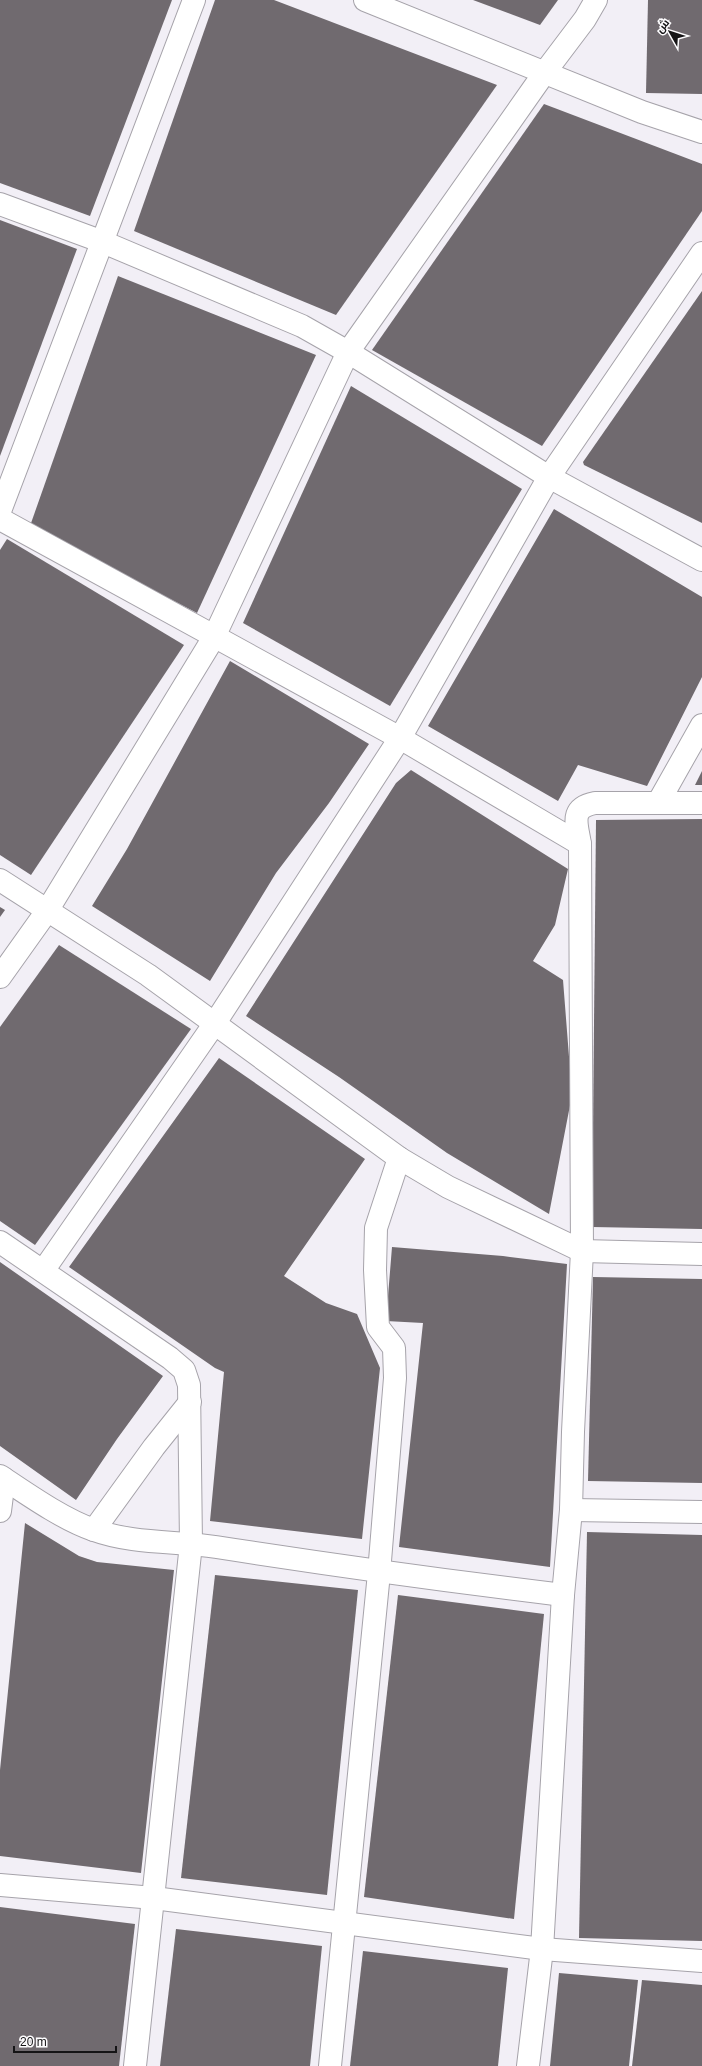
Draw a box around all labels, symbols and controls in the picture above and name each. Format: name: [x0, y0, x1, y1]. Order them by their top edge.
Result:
north arrow: [650, 12, 690, 52]
text: ش: [653, 16, 672, 36]
scale bar: [14, 2028, 116, 2054]
text: 20 m: [20, 2035, 47, 2049]

